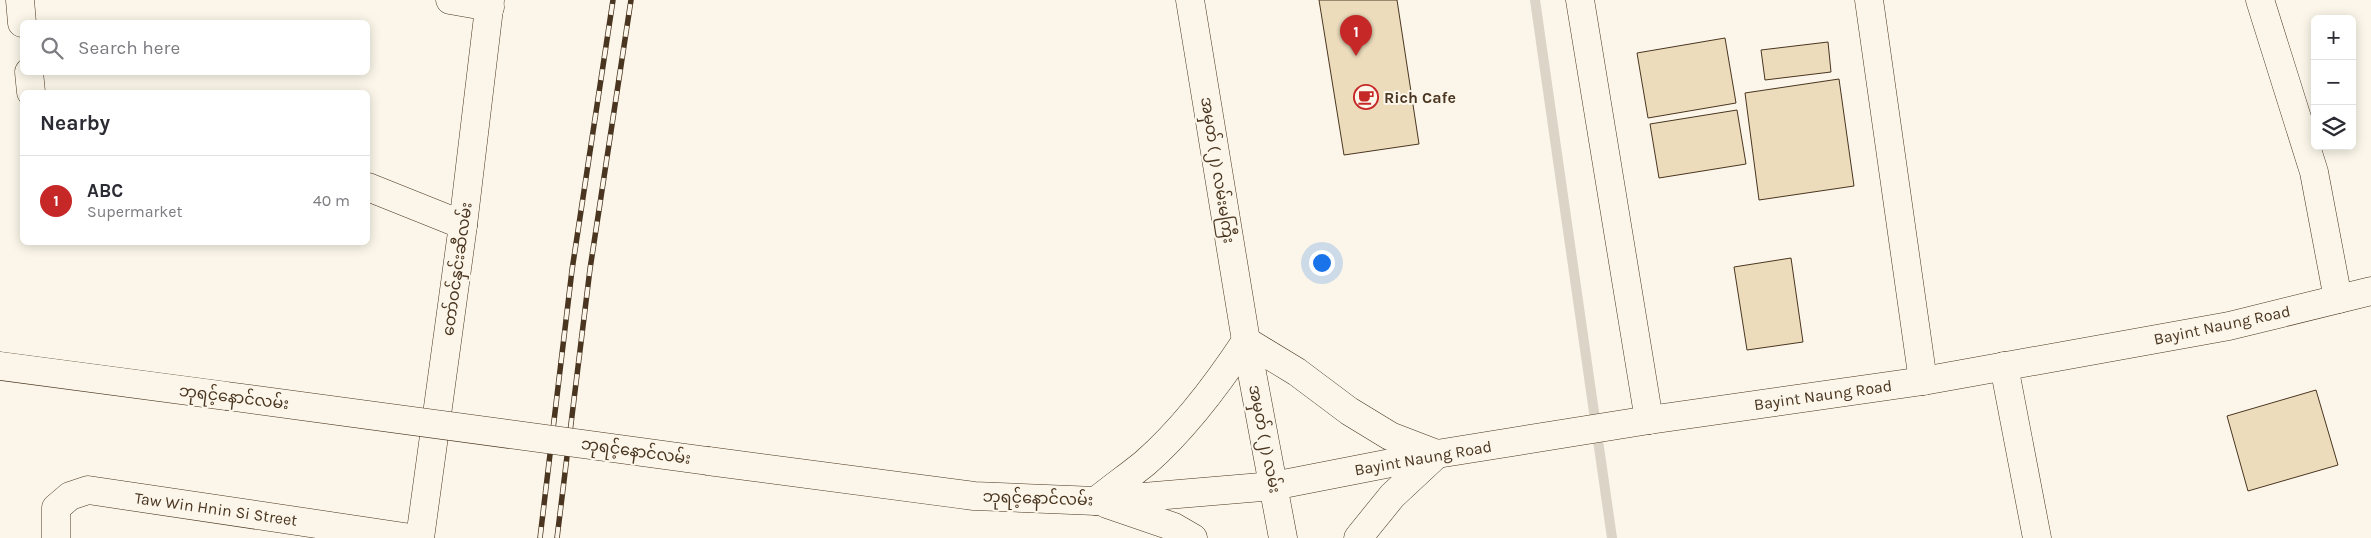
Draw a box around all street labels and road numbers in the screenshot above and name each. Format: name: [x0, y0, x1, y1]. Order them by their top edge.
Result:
street label: အမှတ် (၂) လမ်းမကြီး: [1192, 95, 1241, 245]
street label: တော်ဝင်နှင်းဆီလမ်း: [436, 201, 481, 338]
street label: Bayint Naung Road: [2152, 301, 2292, 349]
street label: Bayint Naung Road: [1753, 376, 1893, 414]
street label: ဘုရင့်နောင်လမ်း: [177, 379, 290, 418]
street label: အမှတ် (၂) လမ်း: [1240, 383, 1287, 496]
street label: ဘုရင့်နောင်လမ်း: [579, 432, 692, 473]
street label: Bayint Naung Road: [1353, 437, 1493, 479]
street label: ဘုရင့်နောင်လမ်း: [982, 485, 1094, 514]
street label: Taw Win Hnin Si Street: [133, 488, 299, 530]

